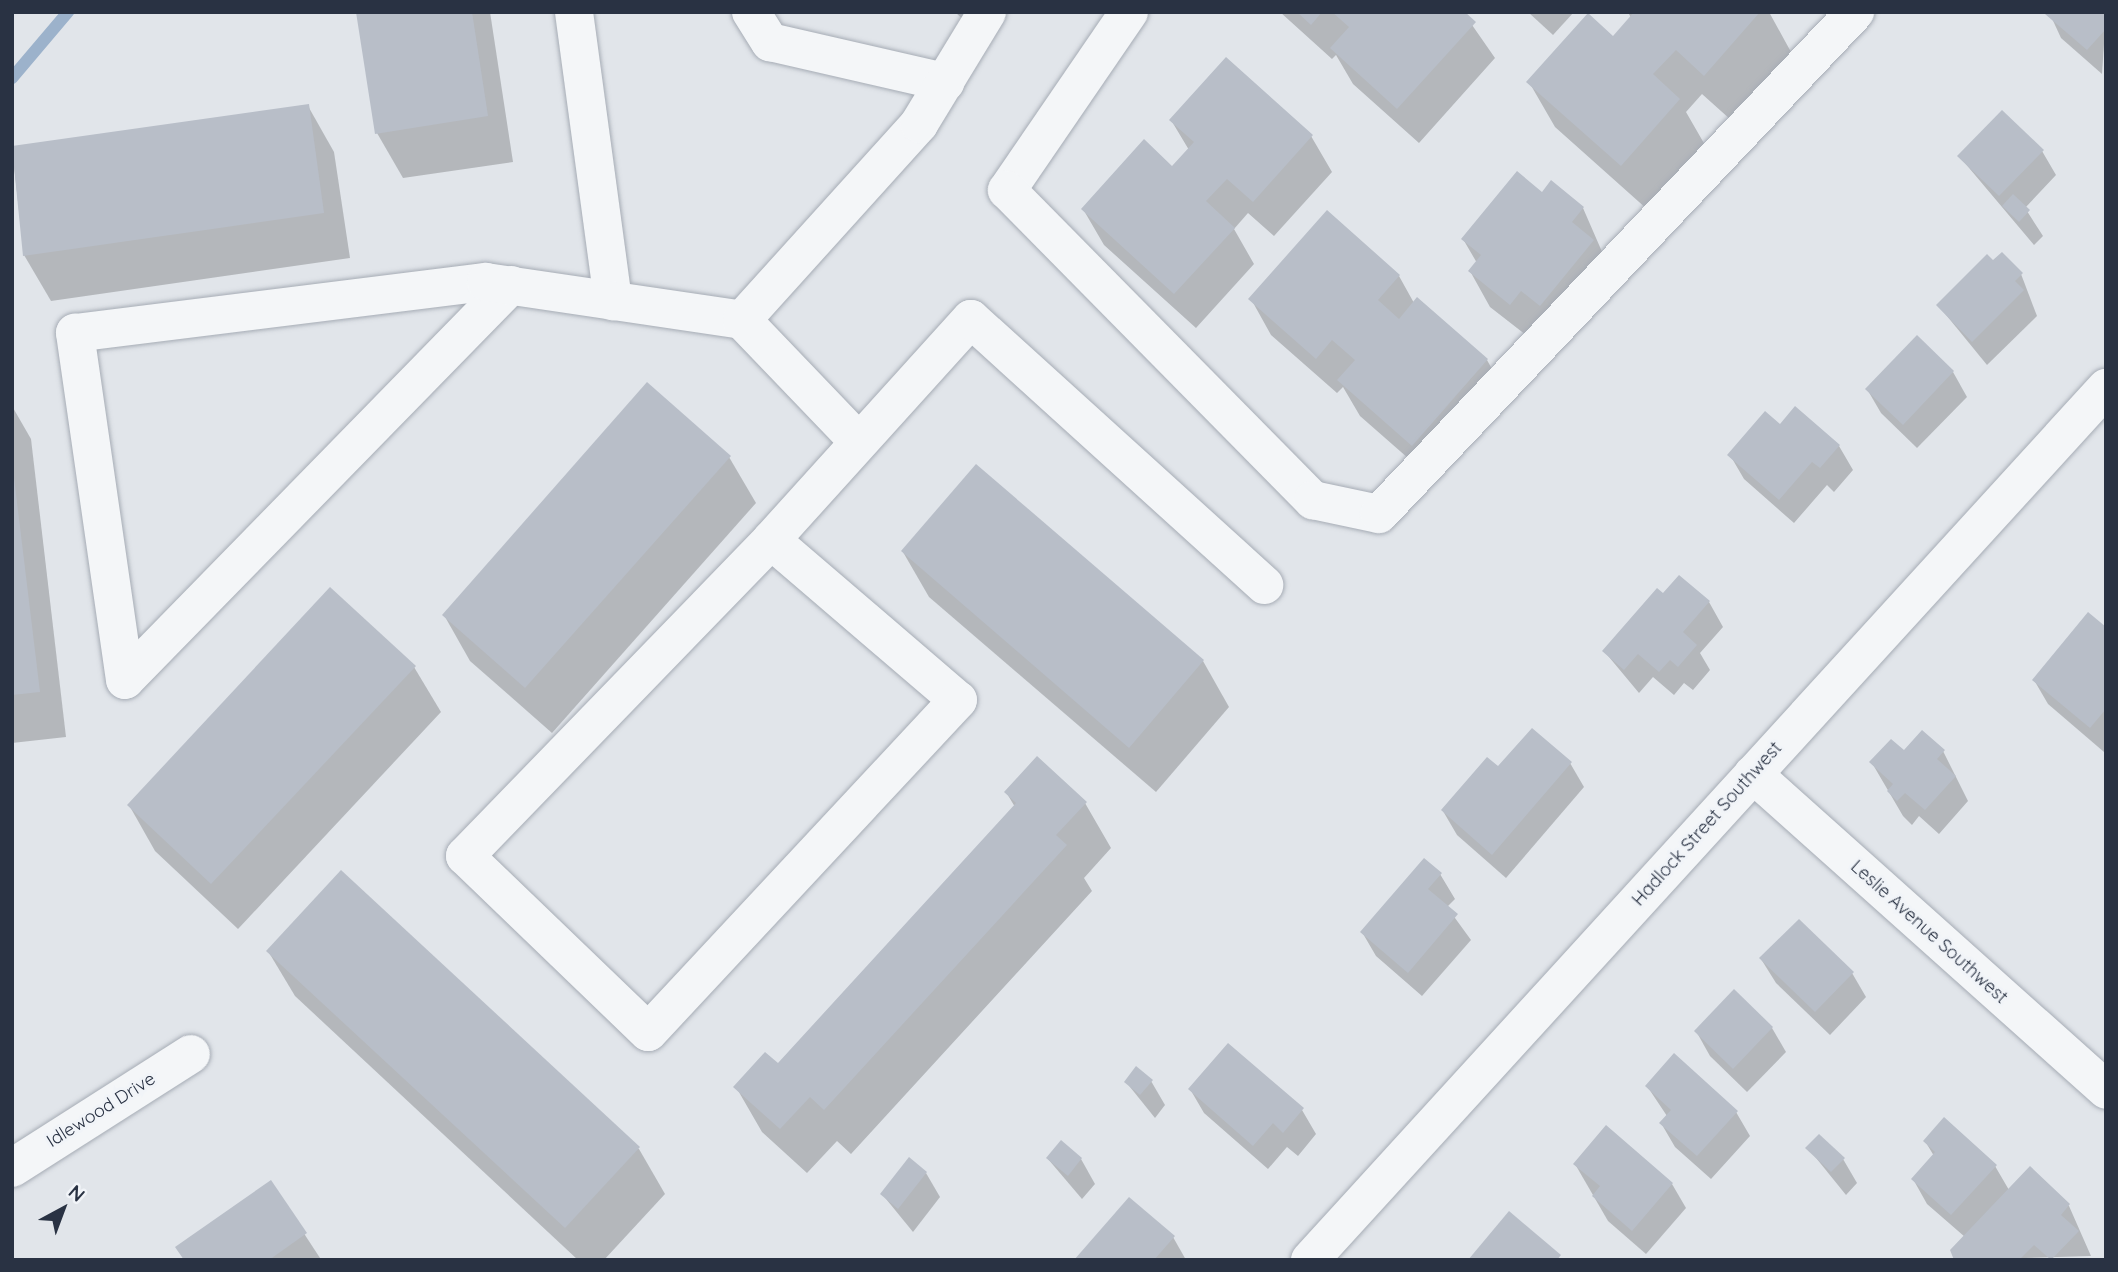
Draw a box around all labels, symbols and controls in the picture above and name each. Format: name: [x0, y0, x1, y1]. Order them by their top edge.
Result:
street label: Hadlock Street Southwest: [1628, 737, 1786, 911]
street label: Leslie Avenue Southwest: [1846, 856, 2012, 1008]
street label: Idlewood Drive: [43, 1068, 159, 1152]
north arrow: [28, 1174, 98, 1244]
text: N: [64, 1180, 90, 1207]

